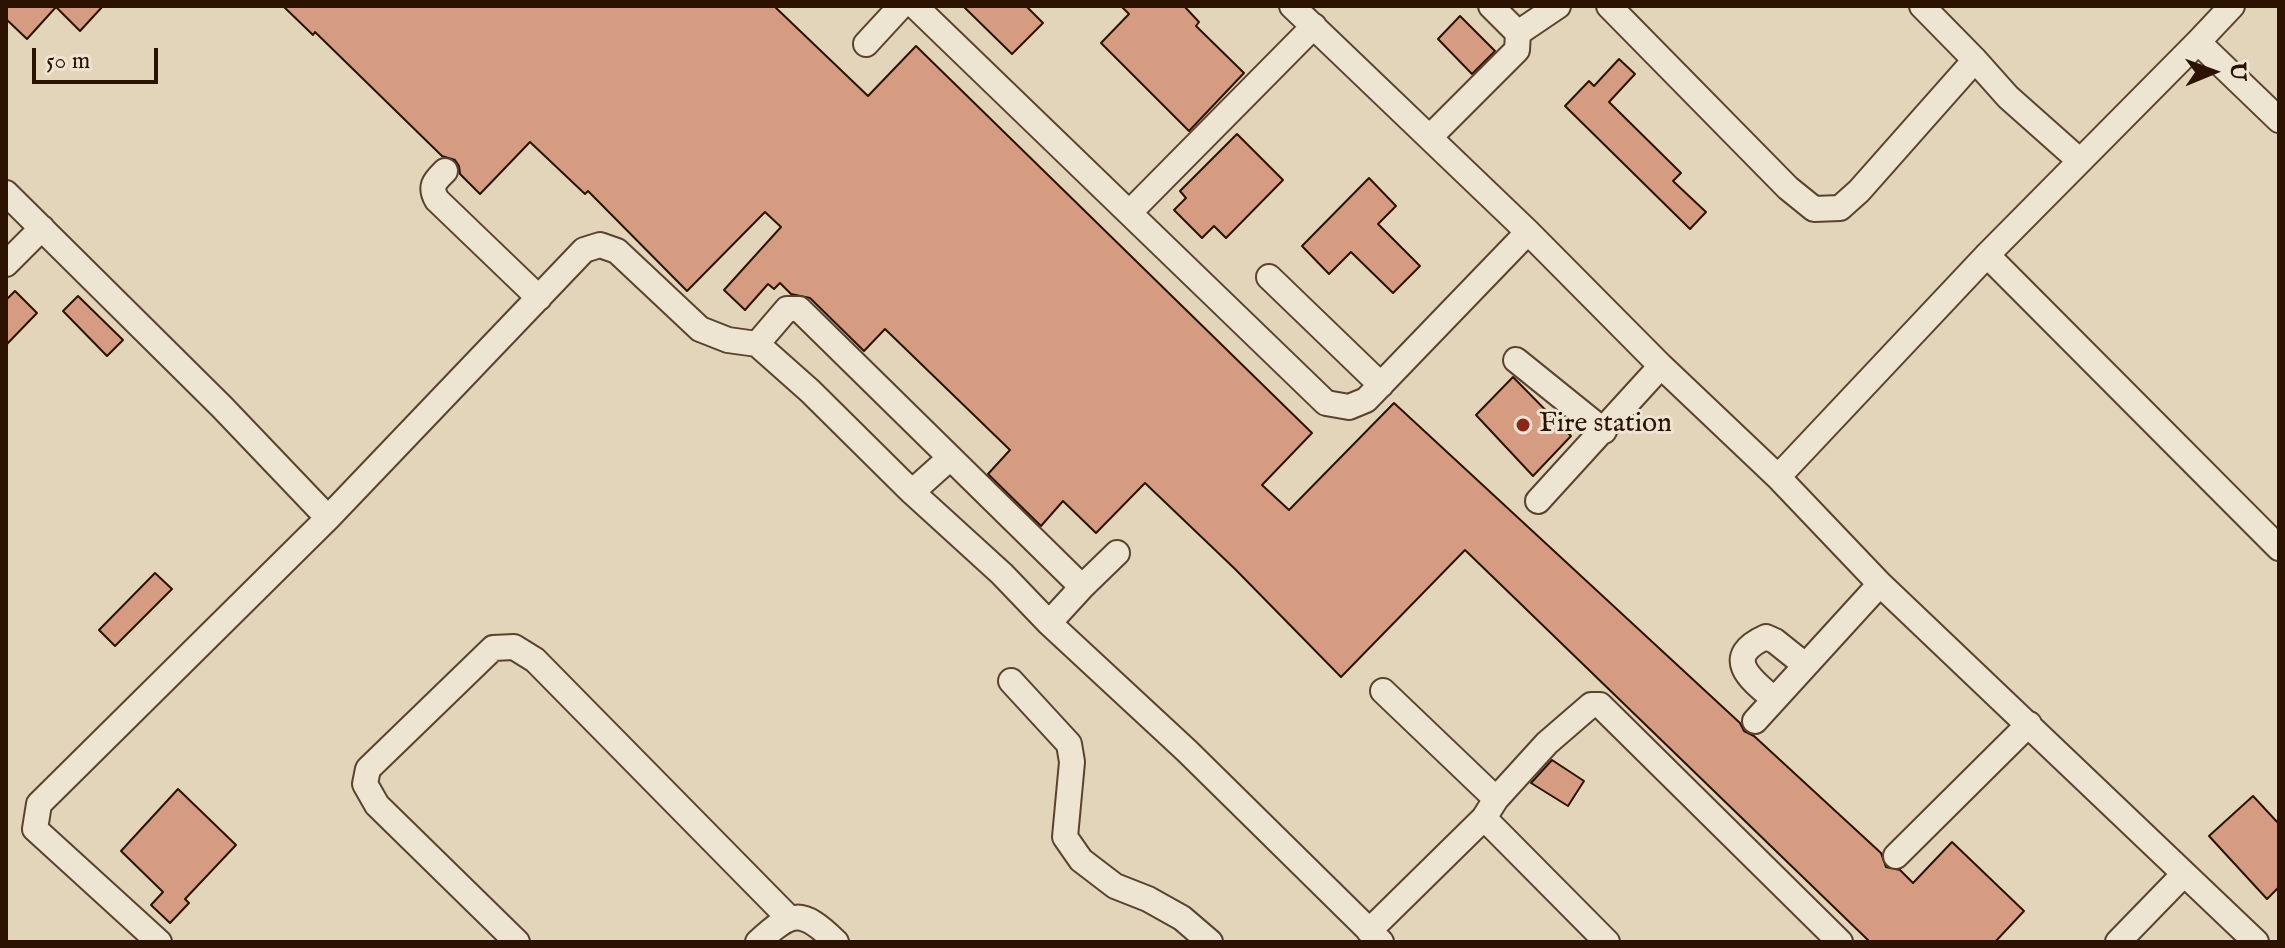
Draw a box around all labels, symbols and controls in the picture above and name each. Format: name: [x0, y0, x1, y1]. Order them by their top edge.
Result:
scale bar: [36, 32, 162, 82]
north arrow: [2173, 32, 2253, 112]
text: 50 m: [46, 46, 90, 77]
text: U: [2223, 62, 2251, 81]
place label: Fire station: [1539, 408, 1672, 442]
marker: Fire station: [1514, 416, 1532, 434]

